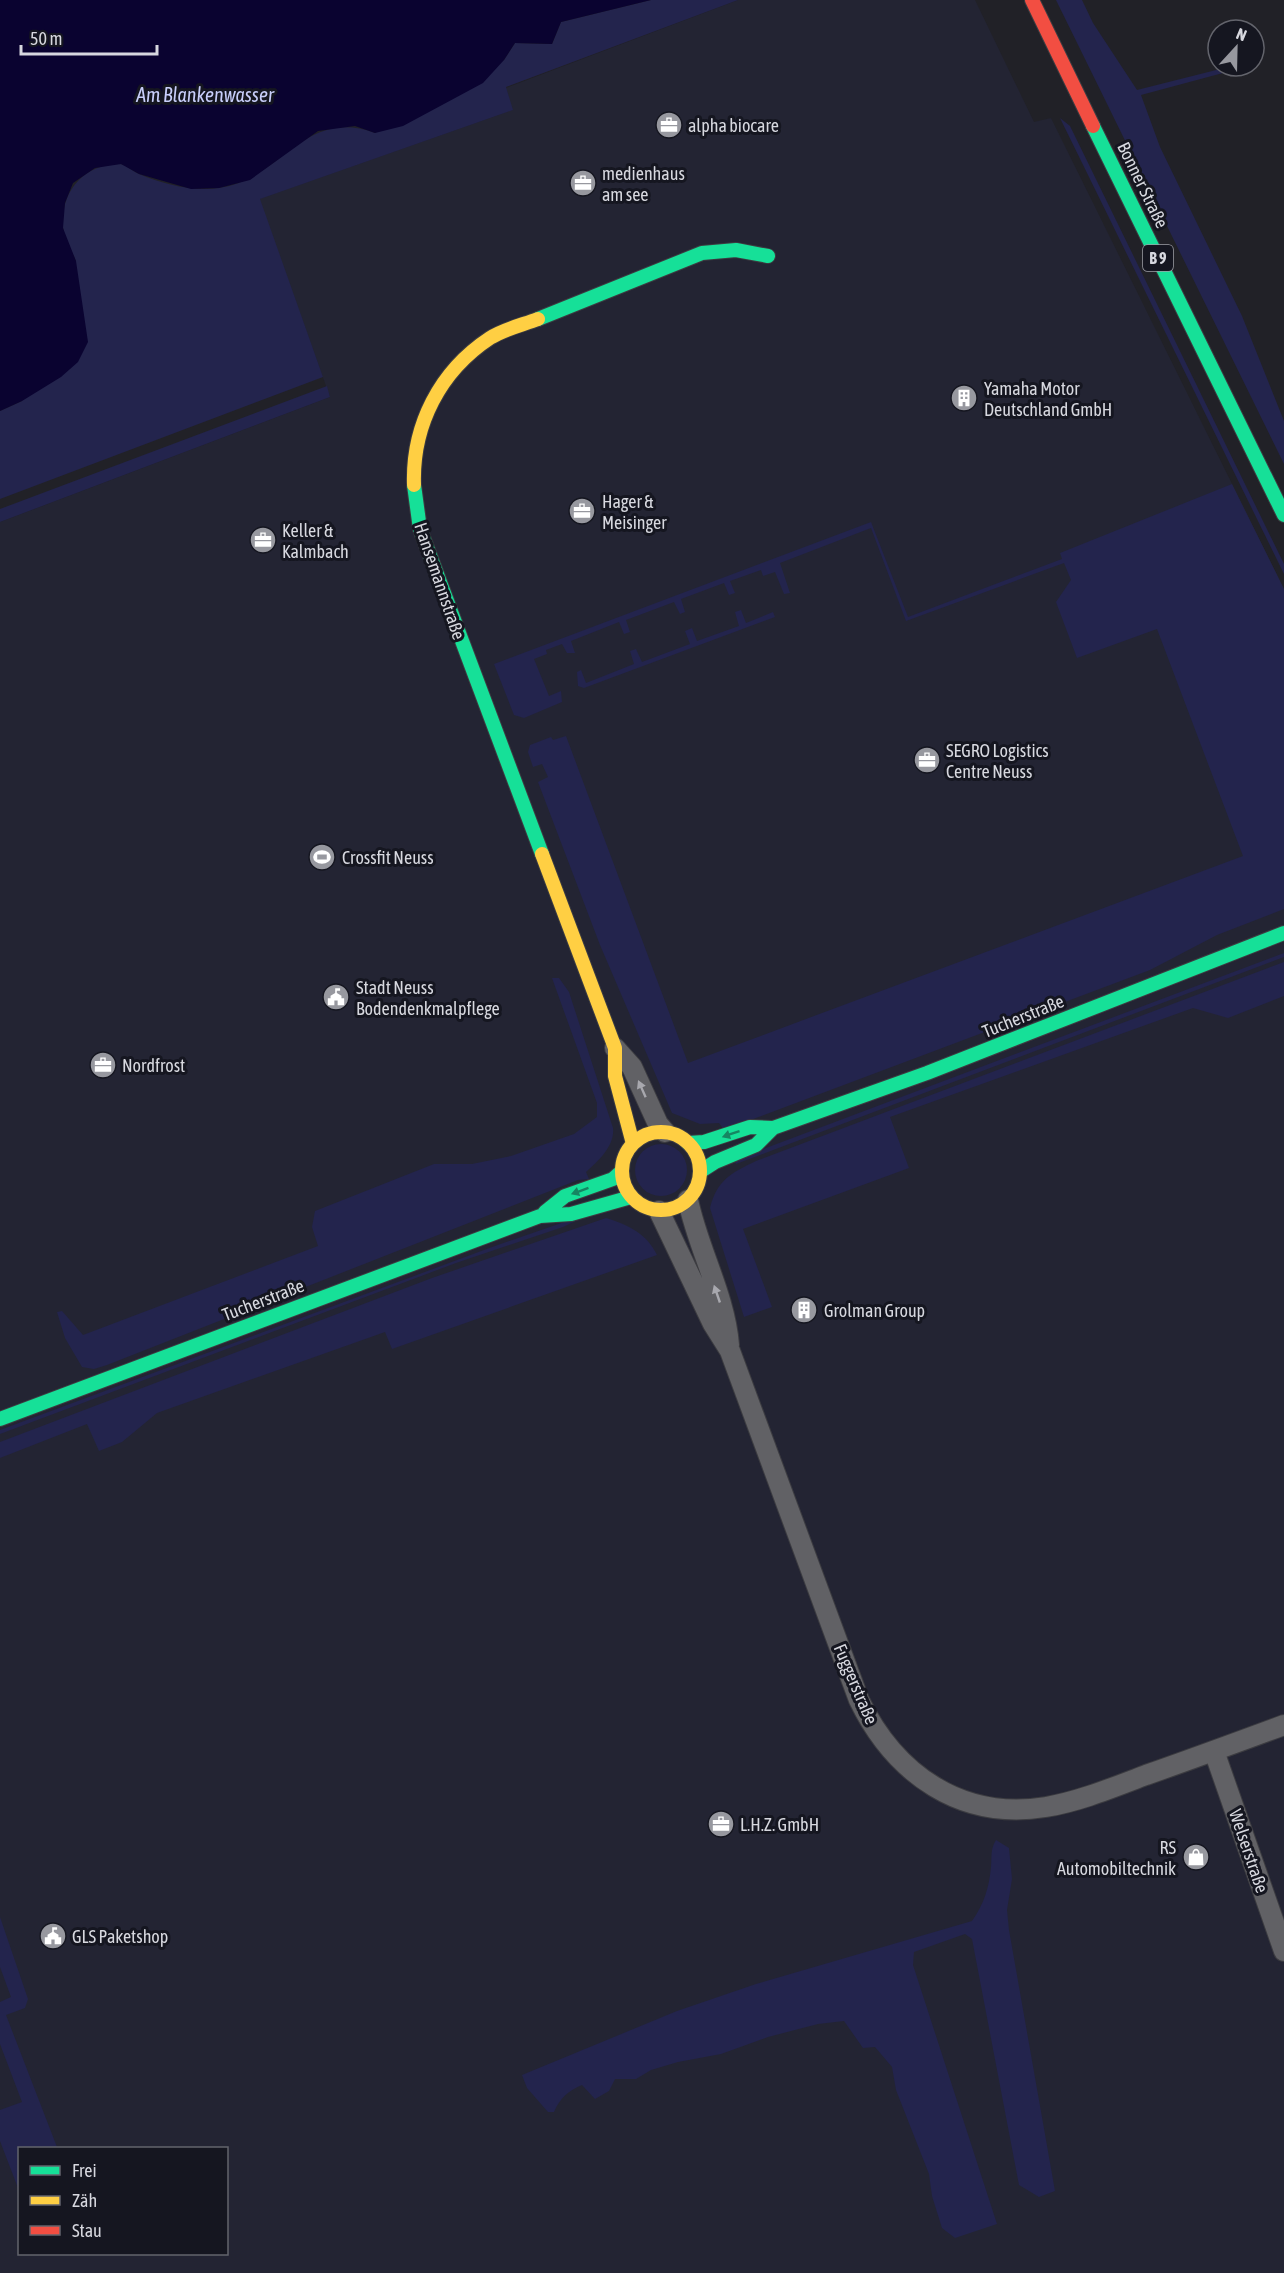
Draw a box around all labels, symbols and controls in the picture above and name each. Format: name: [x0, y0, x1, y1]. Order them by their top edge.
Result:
scale bar: [21, 18, 158, 56]
north arrow: [1206, 18, 1266, 78]
text: N: [1234, 24, 1249, 44]
text: 50 m: [30, 28, 62, 49]
water label: Am Blankenwasser: [135, 83, 275, 106]
office icon: alpha biocare: [654, 110, 684, 140]
place label: alpha biocare: [688, 115, 779, 136]
street label: Bonner Straße: [1113, 139, 1173, 231]
place label: medienhaus am see: [602, 163, 685, 205]
office icon: medienhaus am see: [568, 168, 598, 198]
road number: B 9: [1143, 245, 1173, 271]
place label: Yamaha Motor Deutschland GmbH: [984, 378, 1112, 420]
building icon: Yamaha Motor Deutschland GmbH: [949, 383, 979, 413]
place label: Hager & Meisinger: [602, 491, 667, 533]
office icon: Hager & Meisinger: [567, 496, 597, 526]
place label: Keller & Kalmbach: [282, 520, 349, 562]
street label: Hansemannstraße: [410, 520, 470, 642]
office icon: Keller & Kalmbach: [248, 525, 278, 555]
place label: SEGRO Logistics Centre Neuss: [946, 740, 1049, 782]
office icon: SEGRO Logistics Centre Neuss: [912, 745, 942, 775]
sports icon: Crossfit Neuss: [307, 842, 337, 872]
place label: Crossfit Neuss: [342, 847, 434, 868]
place label: Stadt Neuss Bodendenkmalpflege: [356, 977, 500, 1019]
public building icon: Stadt Neuss Bodendenkmalpflege: [321, 982, 351, 1012]
street label: Tucherstraße: [979, 990, 1067, 1042]
office icon: Nordfrost: [88, 1050, 118, 1080]
place label: Nordfrost: [122, 1055, 185, 1076]
one-way arrow: [637, 1079, 647, 1097]
one-way arrow: [721, 1129, 739, 1139]
one-way arrow: [571, 1186, 589, 1196]
street label: Tucherstraße: [219, 1275, 307, 1325]
one-way arrow: [712, 1285, 722, 1303]
building icon: Grolman Group: [789, 1295, 819, 1325]
place label: Grolman Group: [824, 1300, 925, 1321]
street label: Fuggerstraße: [830, 1641, 882, 1727]
street label: Welserstraße: [1225, 1807, 1273, 1895]
office icon: L.H.Z. GmbH: [706, 1809, 736, 1839]
place label: L.H.Z. GmbH: [740, 1814, 819, 1835]
place label: RS Automobiltechnik: [1057, 1837, 1176, 1879]
shop icon: RS Automobiltechnik: [1181, 1842, 1211, 1872]
public building icon: GLS Paketshop: [38, 1921, 68, 1951]
place label: GLS Paketshop: [72, 1926, 168, 1947]
legend: [18, 2147, 228, 2255]
text: Frei: [72, 2160, 97, 2181]
text: Zäh: [72, 2190, 97, 2211]
text: Stau: [72, 2220, 102, 2241]

